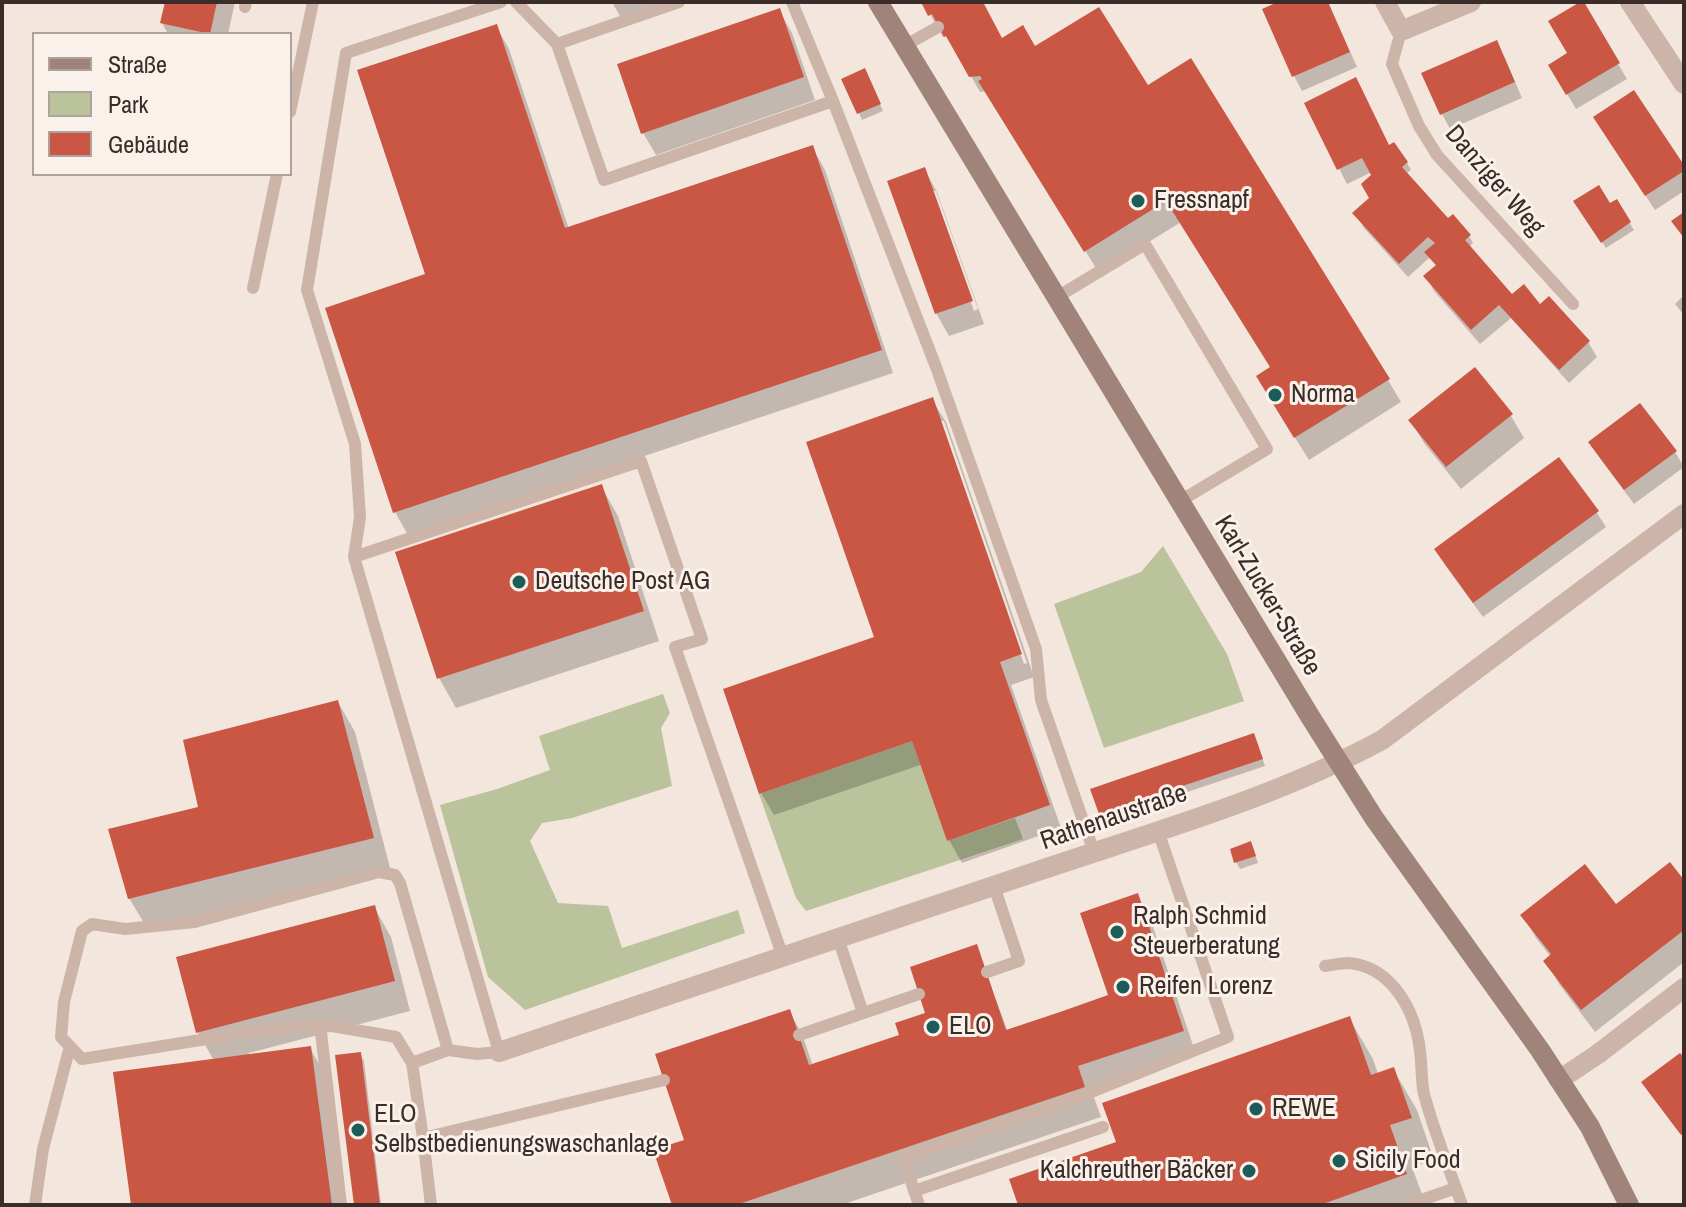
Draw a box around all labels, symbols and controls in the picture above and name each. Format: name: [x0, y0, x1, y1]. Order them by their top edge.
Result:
legend: [32, 32, 292, 176]
text: Straße: [108, 48, 167, 80]
text: Park: [108, 88, 148, 120]
street label: Danziger Weg: [1438, 119, 1550, 243]
text: Gebäude: [108, 128, 189, 160]
place label: Fressnapf: [1154, 185, 1249, 217]
marker: Fressnapf: [1129, 192, 1147, 210]
place label: Norma: [1291, 379, 1355, 411]
marker: Norma: [1266, 386, 1284, 404]
street label: Karl-Zucker-Straße: [1207, 510, 1327, 682]
place label: Deutsche Post AG: [535, 566, 710, 598]
marker: Deutsche Post AG: [510, 573, 528, 591]
street label: Rathenaustraße: [1037, 778, 1191, 858]
place label: Ralph Schmid Steuerberatung: [1133, 901, 1280, 962]
marker: Ralph Schmid Steuerberatung: [1108, 923, 1126, 941]
place label: Reifen Lorenz: [1139, 971, 1273, 1003]
marker: Reifen Lorenz: [1114, 978, 1132, 996]
place label: ELO: [949, 1011, 992, 1043]
marker: ELO: [924, 1018, 942, 1036]
place label: REWE: [1272, 1093, 1336, 1125]
place label: ELO Selbstbedienungswaschanlage: [374, 1099, 669, 1160]
marker: REWE: [1247, 1100, 1265, 1118]
marker: ELO Selbstbedienungswaschanlage: [349, 1121, 367, 1139]
place label: Sicily Food: [1355, 1145, 1461, 1177]
marker: Sicily Food: [1330, 1152, 1348, 1170]
place label: Kalchreuther Bäcker: [1040, 1155, 1233, 1187]
marker: Kalchreuther Bäcker: [1240, 1162, 1258, 1180]

